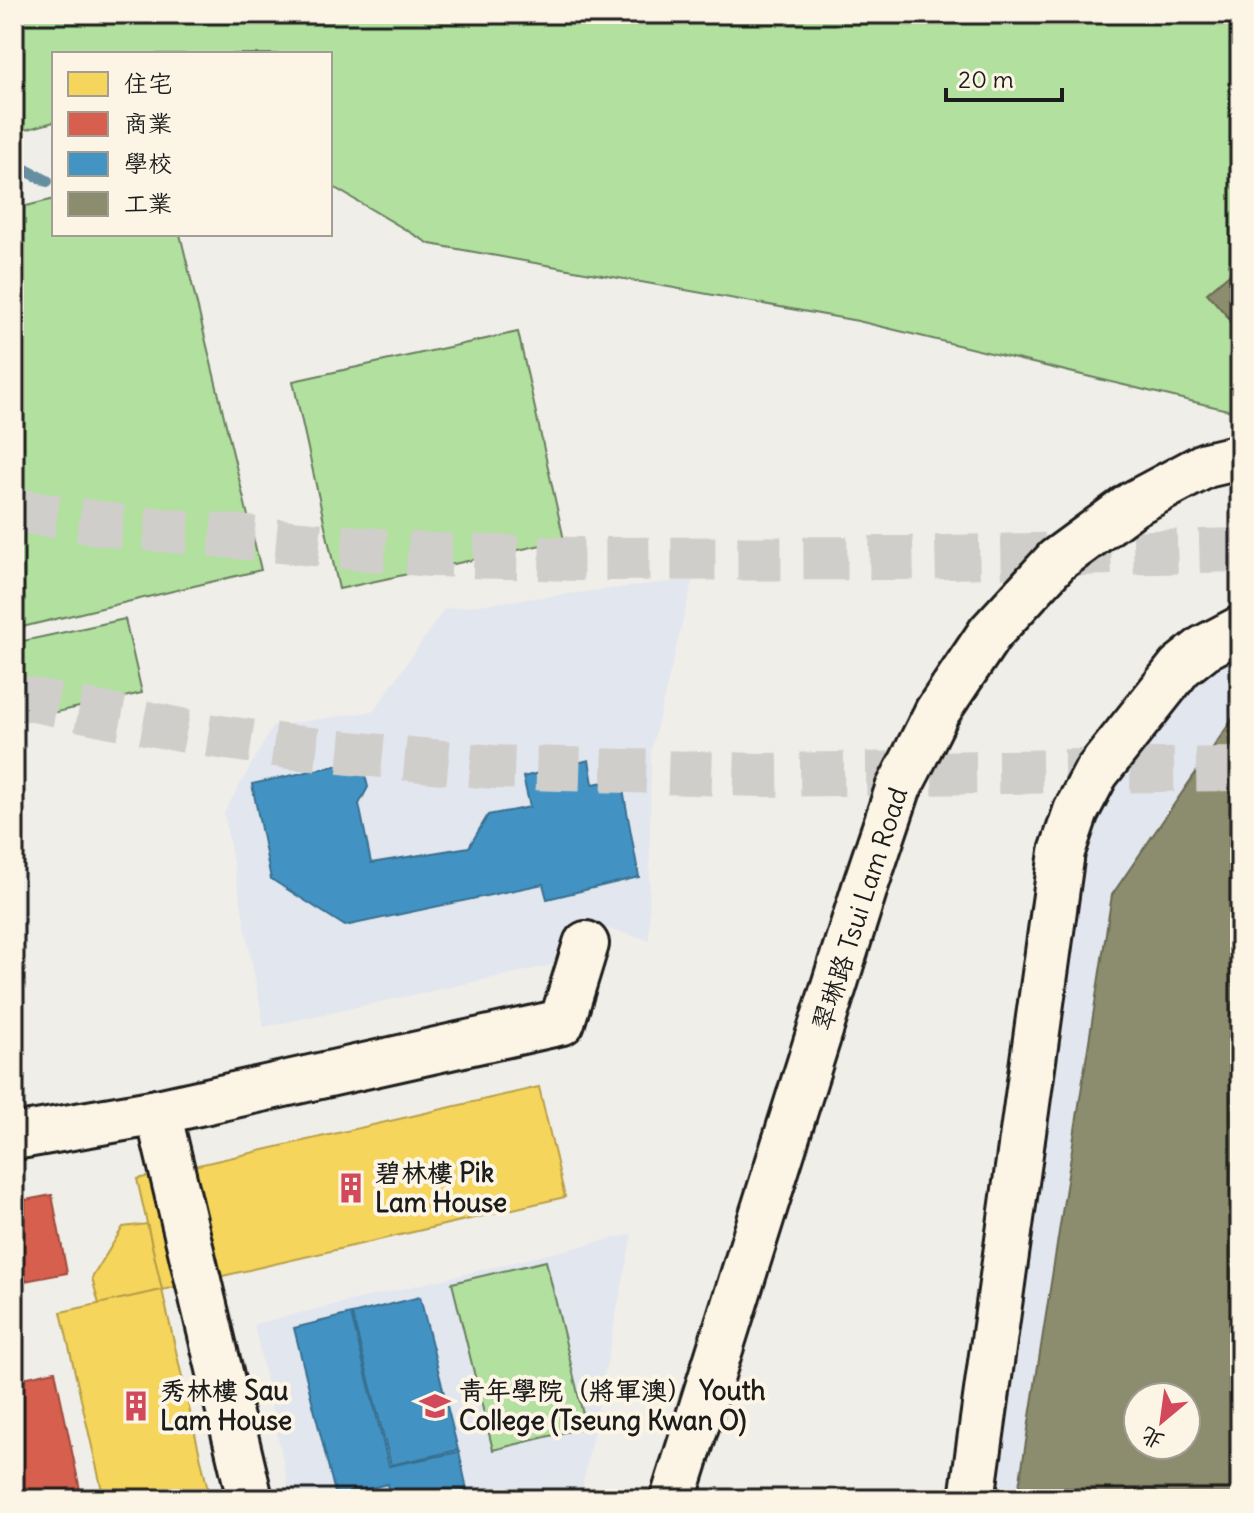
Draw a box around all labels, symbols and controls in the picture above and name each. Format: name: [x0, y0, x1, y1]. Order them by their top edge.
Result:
legend: [52, 52, 332, 236]
scale bar: [946, 52, 1062, 102]
text: 20 m: [958, 64, 1014, 94]
text: 住宅: [124, 68, 172, 98]
text: 商業: [124, 108, 172, 138]
text: 學校: [124, 148, 172, 178]
text: 工業: [124, 188, 172, 218]
street label: 翠琳路 Tsui Lam Road: [805, 783, 914, 1035]
place label: 碧林樓 Pik Lam House: [375, 1156, 507, 1219]
building icon: 碧林樓 Pik Lam House: [334, 1171, 368, 1205]
place label: 秀林樓 Sau Lam House: [160, 1374, 292, 1437]
place label: 青年學院（將軍澳） Youth College (Tseung Kwan O): [459, 1374, 765, 1437]
north arrow: [1122, 1381, 1202, 1461]
building icon: 秀林樓 Sau Lam House: [119, 1389, 153, 1423]
school or university icon: 青年學院（將軍澳） Youth College (Tseung Kwan O): [418, 1389, 452, 1423]
text: 北: [1136, 1421, 1169, 1456]

